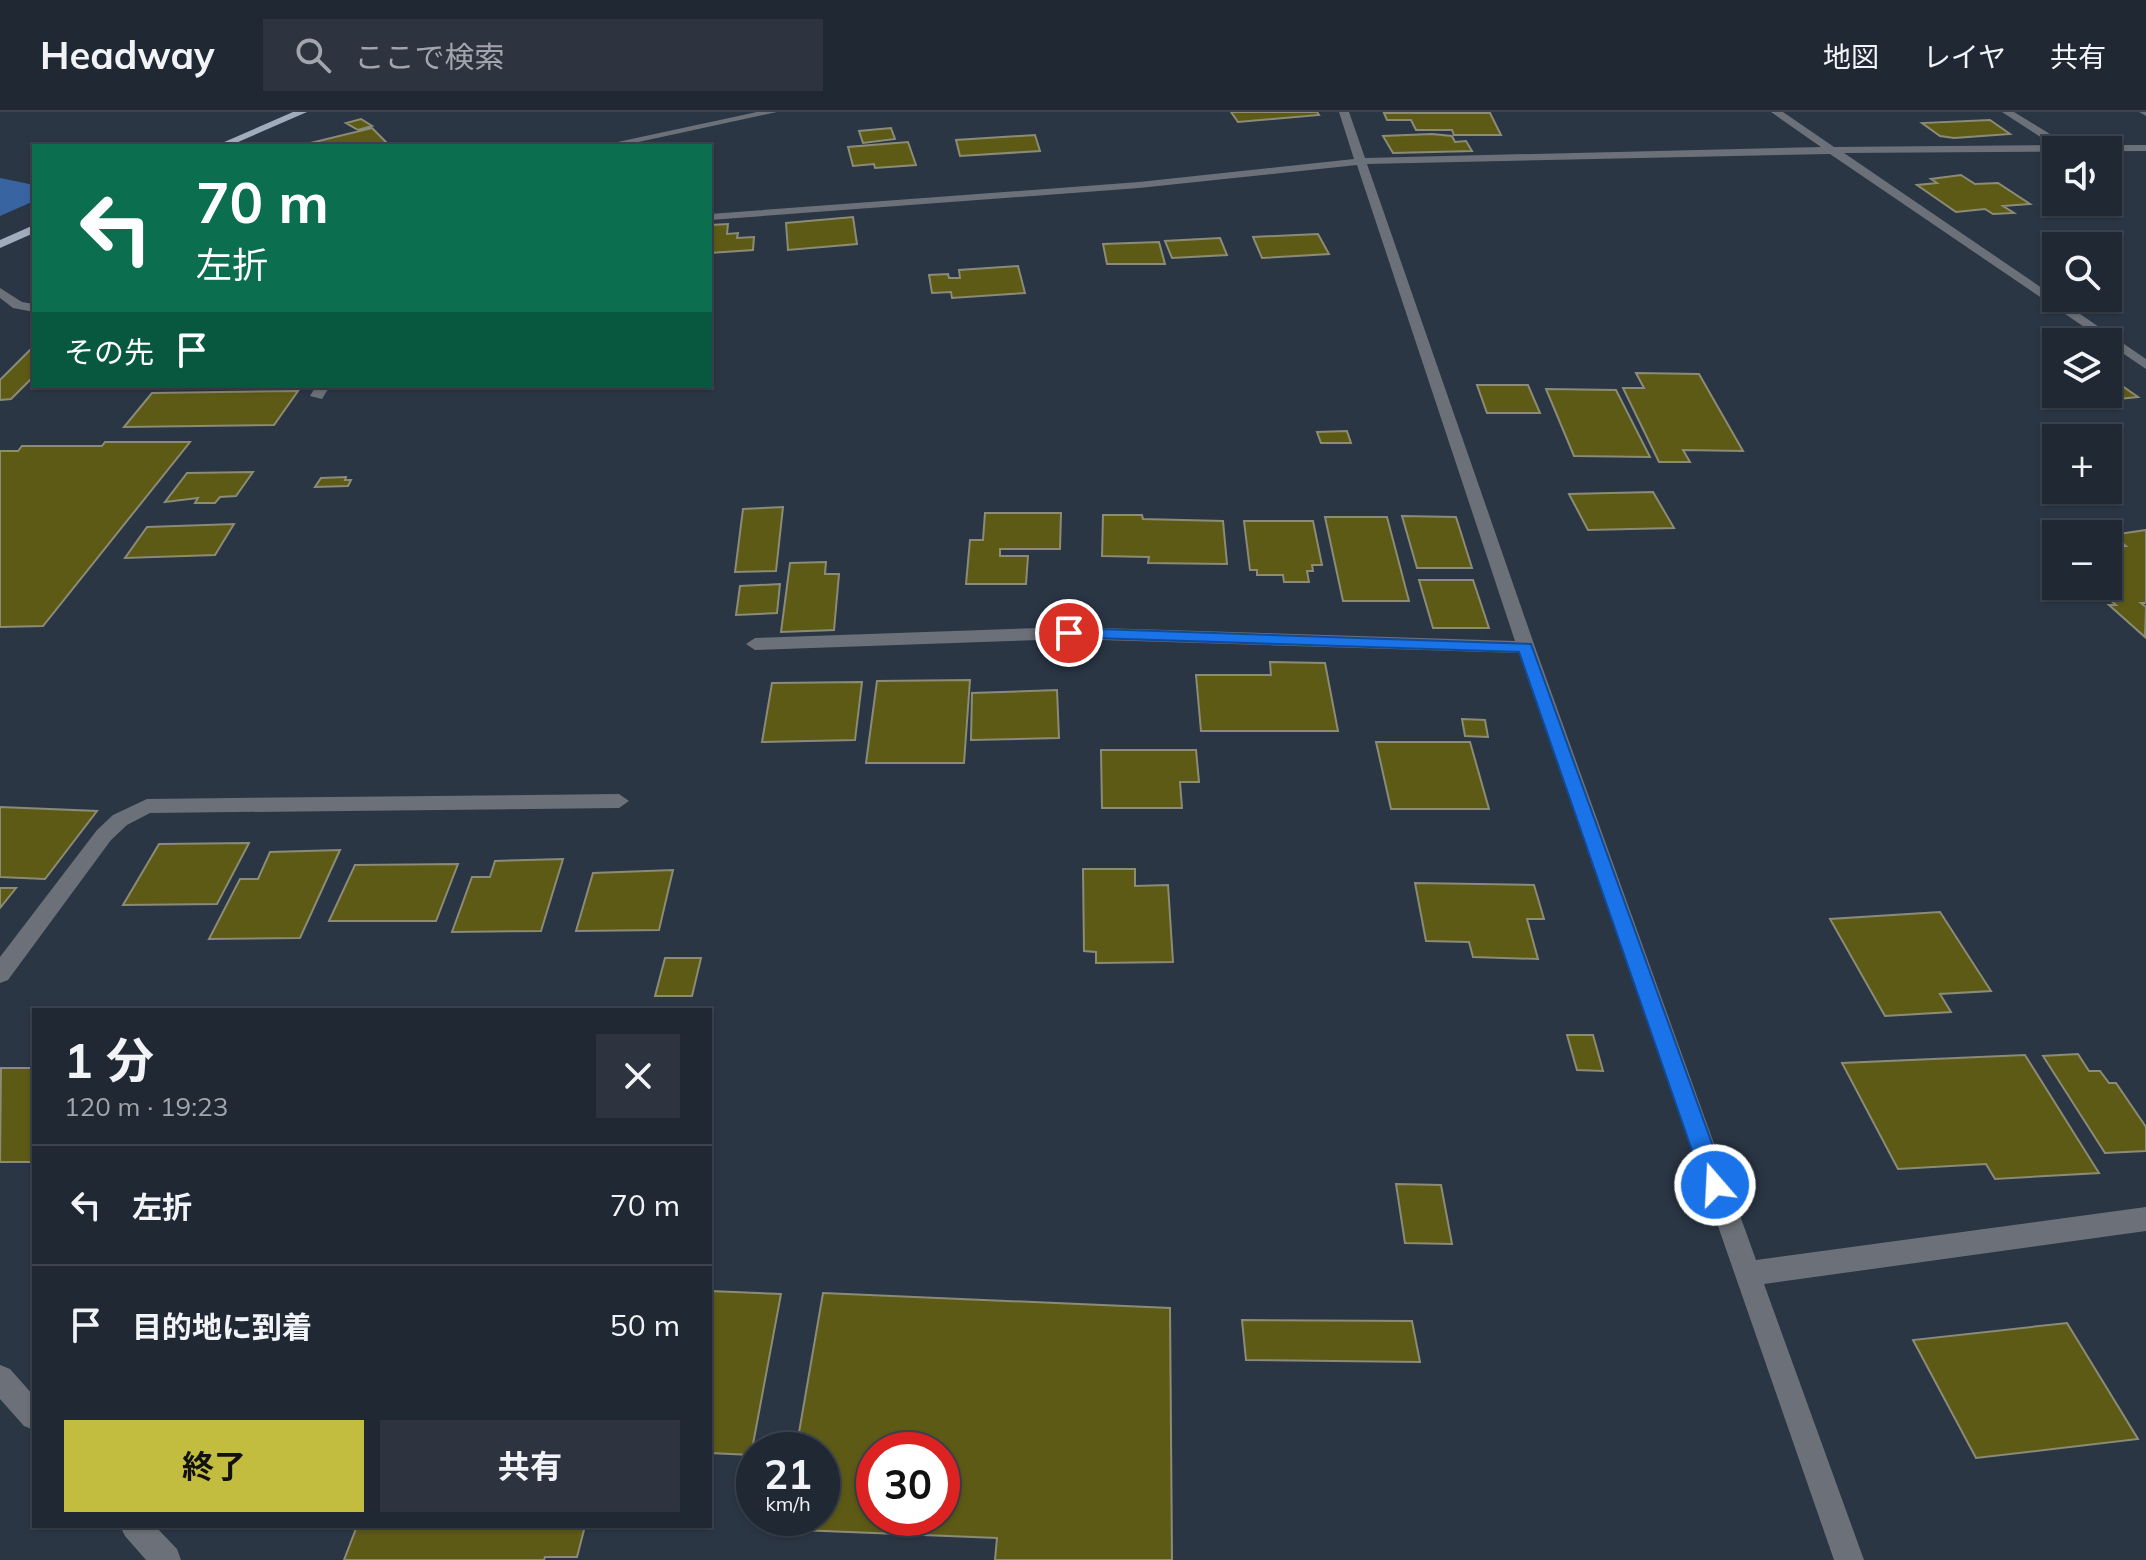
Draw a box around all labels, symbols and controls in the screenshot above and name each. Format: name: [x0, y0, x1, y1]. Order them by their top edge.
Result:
search box: [263, 19, 823, 91]
text: Headway: [40, 31, 215, 79]
icon: search: [291, 33, 335, 77]
text: ここで検索: [355, 38, 505, 76]
text: 地図: [1823, 39, 1879, 74]
text: レイヤ: [1923, 39, 2006, 74]
text: 共有: [2050, 39, 2106, 74]
map controls: [2042, 136, 2122, 600]
button: sound: [2042, 136, 2122, 216]
text: 70 m: [196, 167, 329, 237]
icon: left: [64, 176, 168, 280]
button: search: [2042, 232, 2122, 312]
text: 左折: [196, 242, 268, 287]
icon: arrive: [170, 328, 214, 372]
button: layers: [2042, 328, 2122, 408]
text: その先: [64, 333, 154, 371]
button: +: [2042, 424, 2122, 504]
button: −: [2042, 520, 2122, 600]
pin: [1035, 599, 1103, 667]
icon: arrive: [1047, 611, 1091, 655]
text: 1 分: [64, 1030, 154, 1090]
button: close: [596, 1034, 680, 1118]
text: 120 m · 19:23: [64, 1090, 228, 1123]
position arrow: [1673, 1143, 1757, 1227]
icon: left: [64, 1183, 108, 1227]
text: 70 m: [610, 1186, 680, 1224]
text: 左折: [132, 1188, 192, 1226]
icon: arrive: [64, 1303, 108, 1347]
text: 50 m: [610, 1306, 680, 1344]
text: 目的地に到着: [132, 1308, 312, 1346]
button: 終了: [64, 1420, 364, 1512]
button: 共有: [380, 1420, 680, 1512]
speed limit sign: 30: [856, 1432, 960, 1536]
text: 21: [764, 1449, 812, 1499]
text: km/h: [765, 1491, 811, 1516]

